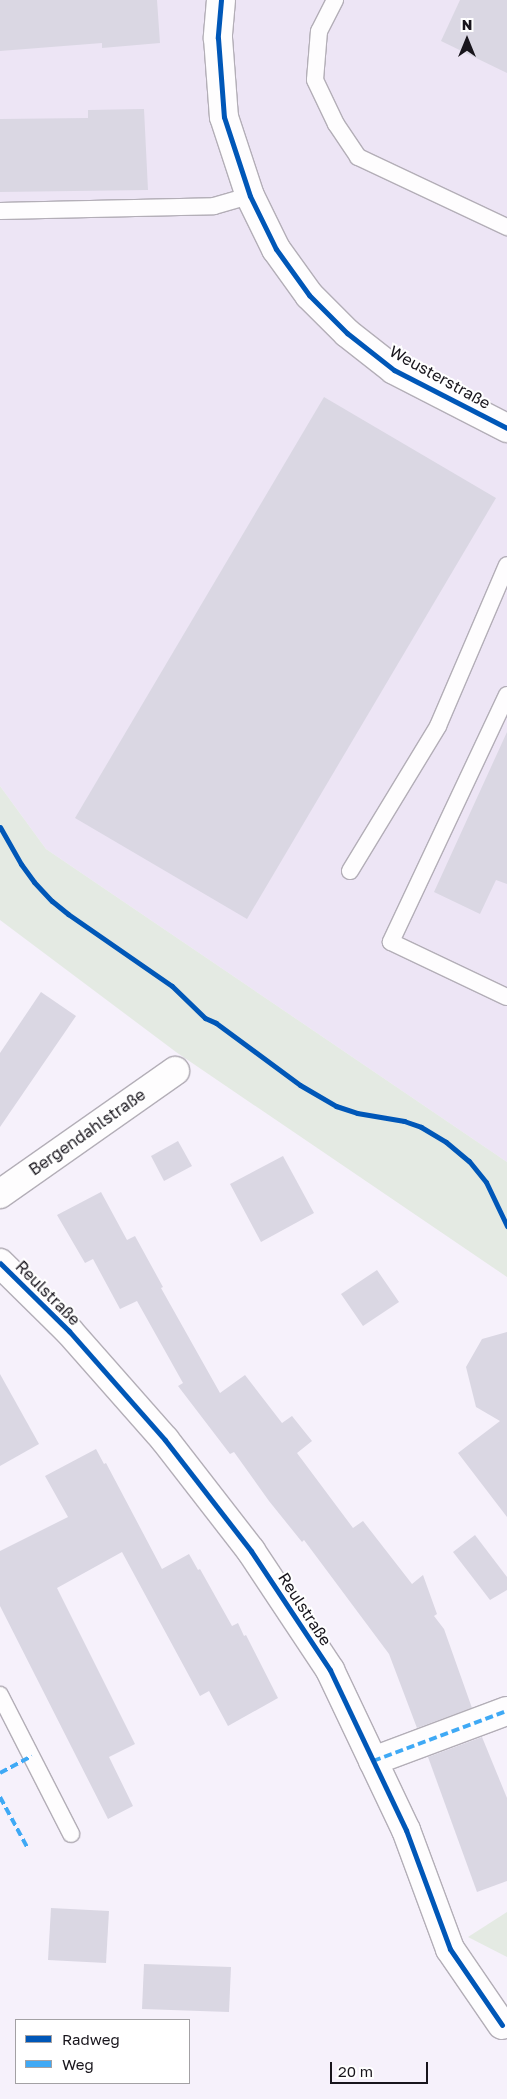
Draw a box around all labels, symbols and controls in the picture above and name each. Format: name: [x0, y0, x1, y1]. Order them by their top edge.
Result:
north arrow: [442, 15, 492, 65]
text: N: [462, 16, 472, 33]
street label: Weusterstraße: [386, 341, 494, 413]
street label: Bergendahlstraße: [25, 1085, 149, 1179]
street label: Reulstraße: [12, 1257, 84, 1329]
street label: Reulstraße: [274, 1569, 336, 1649]
legend: [15, 2019, 190, 2084]
text: Radweg: [62, 2030, 120, 2048]
scale bar: [332, 2052, 430, 2084]
text: Weg: [62, 2055, 94, 2073]
text: 20 m: [338, 2062, 373, 2080]

